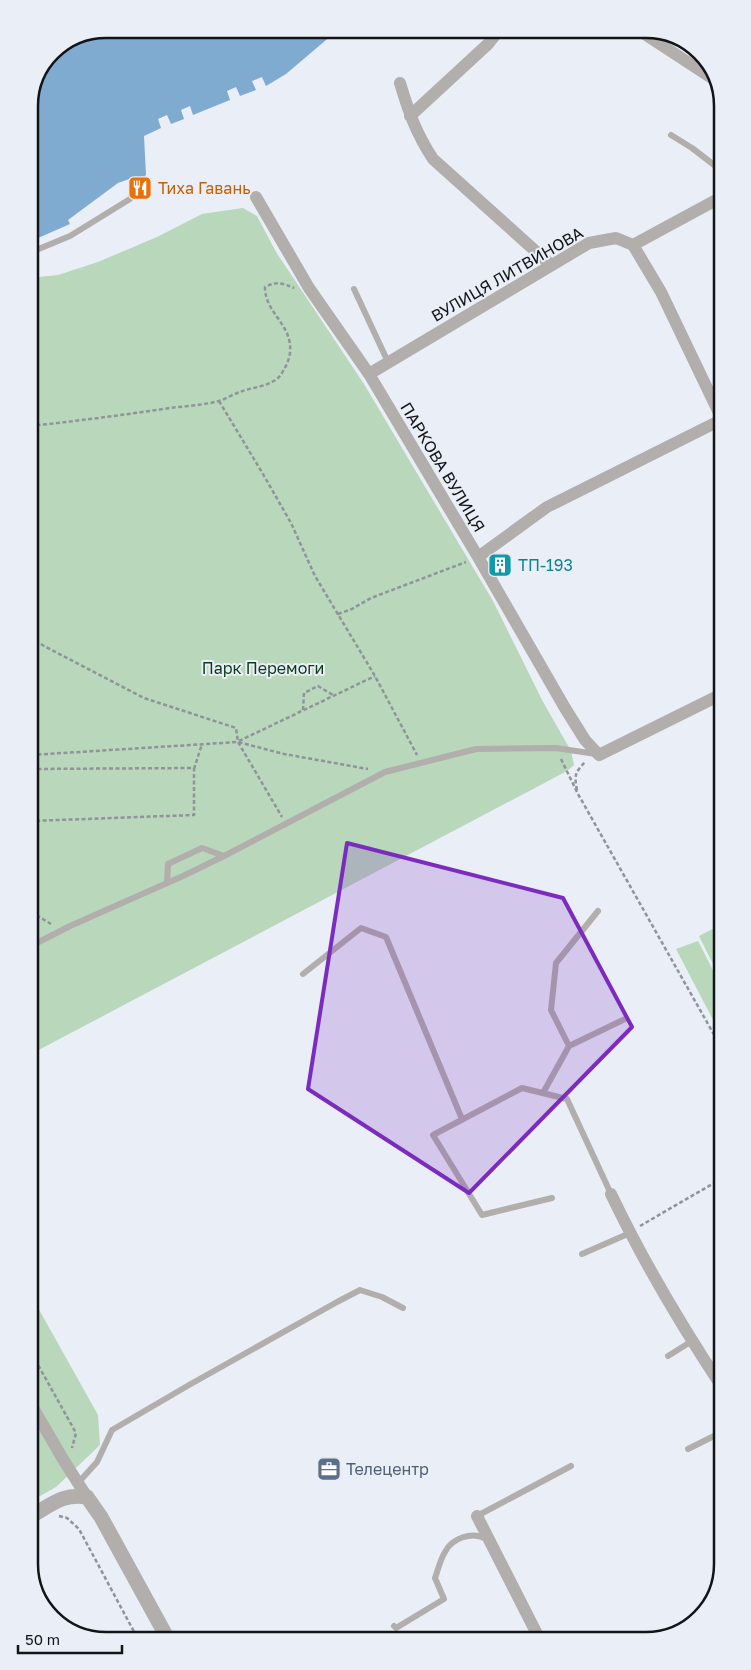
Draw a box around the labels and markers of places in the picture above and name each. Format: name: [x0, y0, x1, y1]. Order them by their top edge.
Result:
restaurant icon: Тиха Гавань: [127, 175, 153, 201]
place label: Тиха Гавань: [158, 178, 251, 198]
building icon: ТП-193: [487, 552, 513, 578]
place label: ТП-193: [518, 555, 573, 575]
office icon: Телецентр: [316, 1456, 342, 1482]
place label: Телецентр: [346, 1459, 429, 1479]

